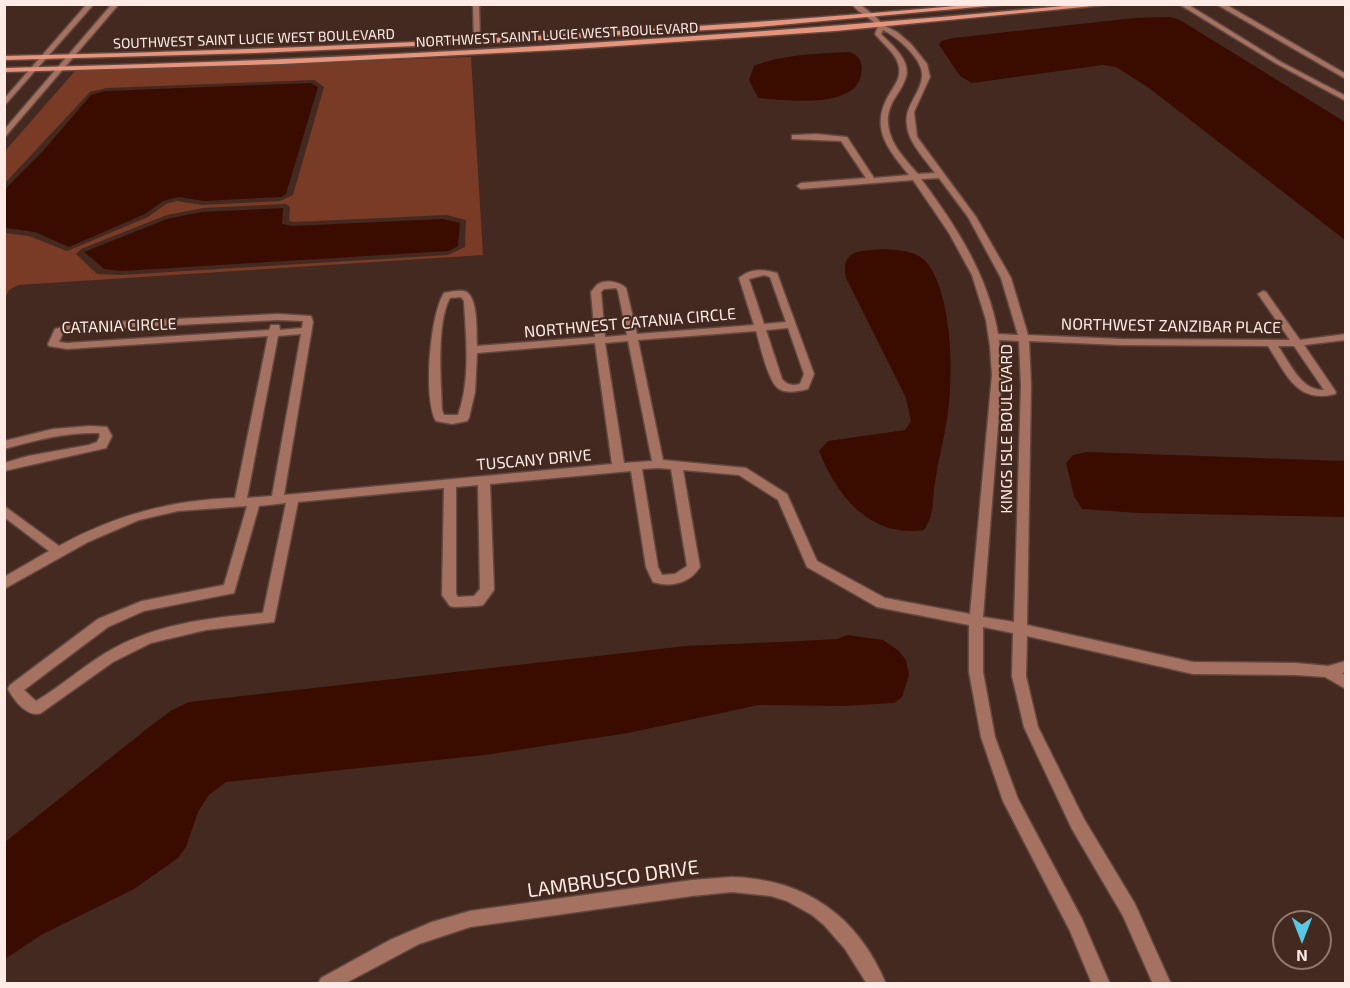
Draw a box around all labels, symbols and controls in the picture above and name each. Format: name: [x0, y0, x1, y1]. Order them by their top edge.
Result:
street label: NORTHWEST SAINT LUCIE WEST BOULEVARD: [415, 19, 699, 51]
street label: SOUTHWEST SAINT LUCIE WEST BOULEVARD: [113, 26, 395, 52]
street label: NORTHWEST CATANIA CIRCLE: [523, 304, 737, 342]
street label: CATANIA CIRCLE: [61, 314, 177, 338]
street label: NORTHWEST ZANZIBAR PLACE: [1061, 314, 1281, 338]
street label: KINGS ISLE BOULEVARD: [997, 344, 1017, 514]
street label: TUSCANY DRIVE: [476, 445, 592, 475]
street label: LAMBRUSCO DRIVE: [526, 855, 700, 903]
north arrow: [1272, 910, 1332, 970]
text: N: [1296, 947, 1308, 966]

